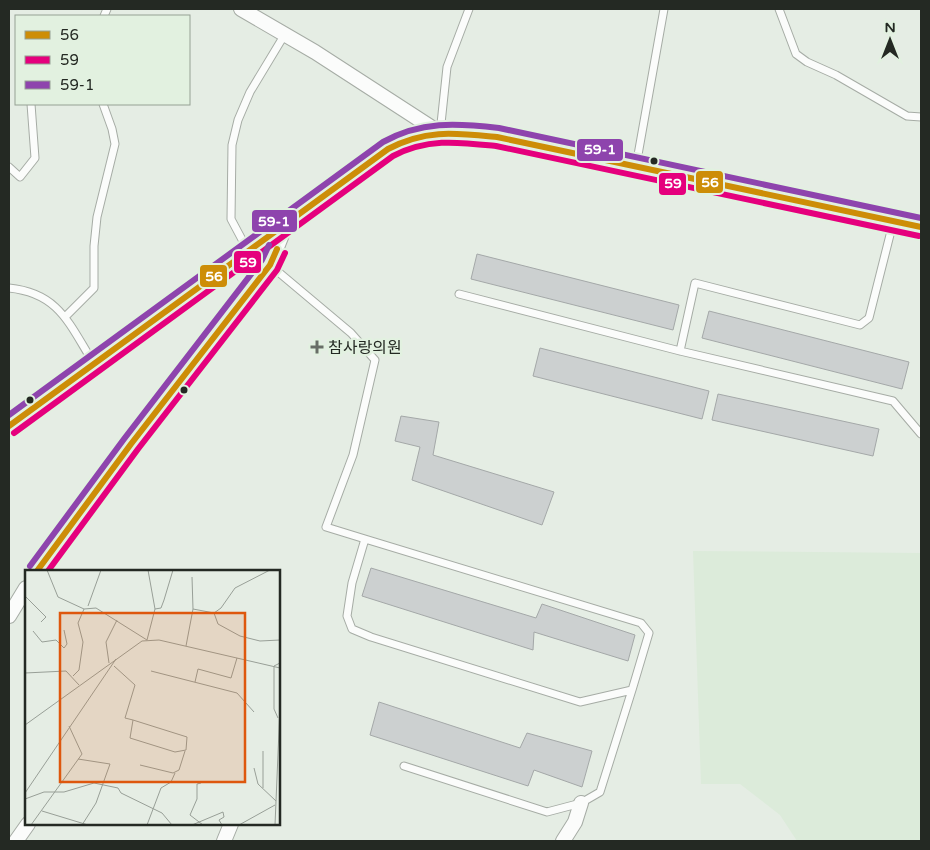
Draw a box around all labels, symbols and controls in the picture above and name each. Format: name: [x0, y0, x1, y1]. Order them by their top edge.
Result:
legend: [15, 15, 190, 105]
north arrow: [865, 15, 915, 65]
text: N: [884, 19, 896, 36]
text: 56: [60, 26, 79, 44]
text: 59: [60, 51, 79, 69]
text: 59-1: [60, 76, 94, 94]
line badge: 59-1: [576, 138, 624, 162]
text: 59-1: [584, 141, 616, 158]
unlabelled marker: [649, 156, 659, 166]
line badge: 56: [695, 170, 724, 194]
line badge: 59: [658, 172, 687, 196]
text: 56: [701, 174, 719, 191]
text: 59: [664, 175, 682, 192]
line badge: 59-1: [251, 209, 298, 233]
text: 59-1: [258, 213, 290, 230]
line badge: 59: [233, 250, 262, 274]
text: 59: [239, 254, 257, 271]
line badge: 56: [199, 264, 228, 288]
text: 56: [205, 268, 223, 285]
place label: 참사랑의원: [328, 338, 402, 358]
marker: 참사랑의원: [310, 340, 324, 354]
unlabelled marker: [179, 385, 189, 395]
unlabelled marker: [25, 395, 35, 405]
inset map: [25, 570, 280, 825]

